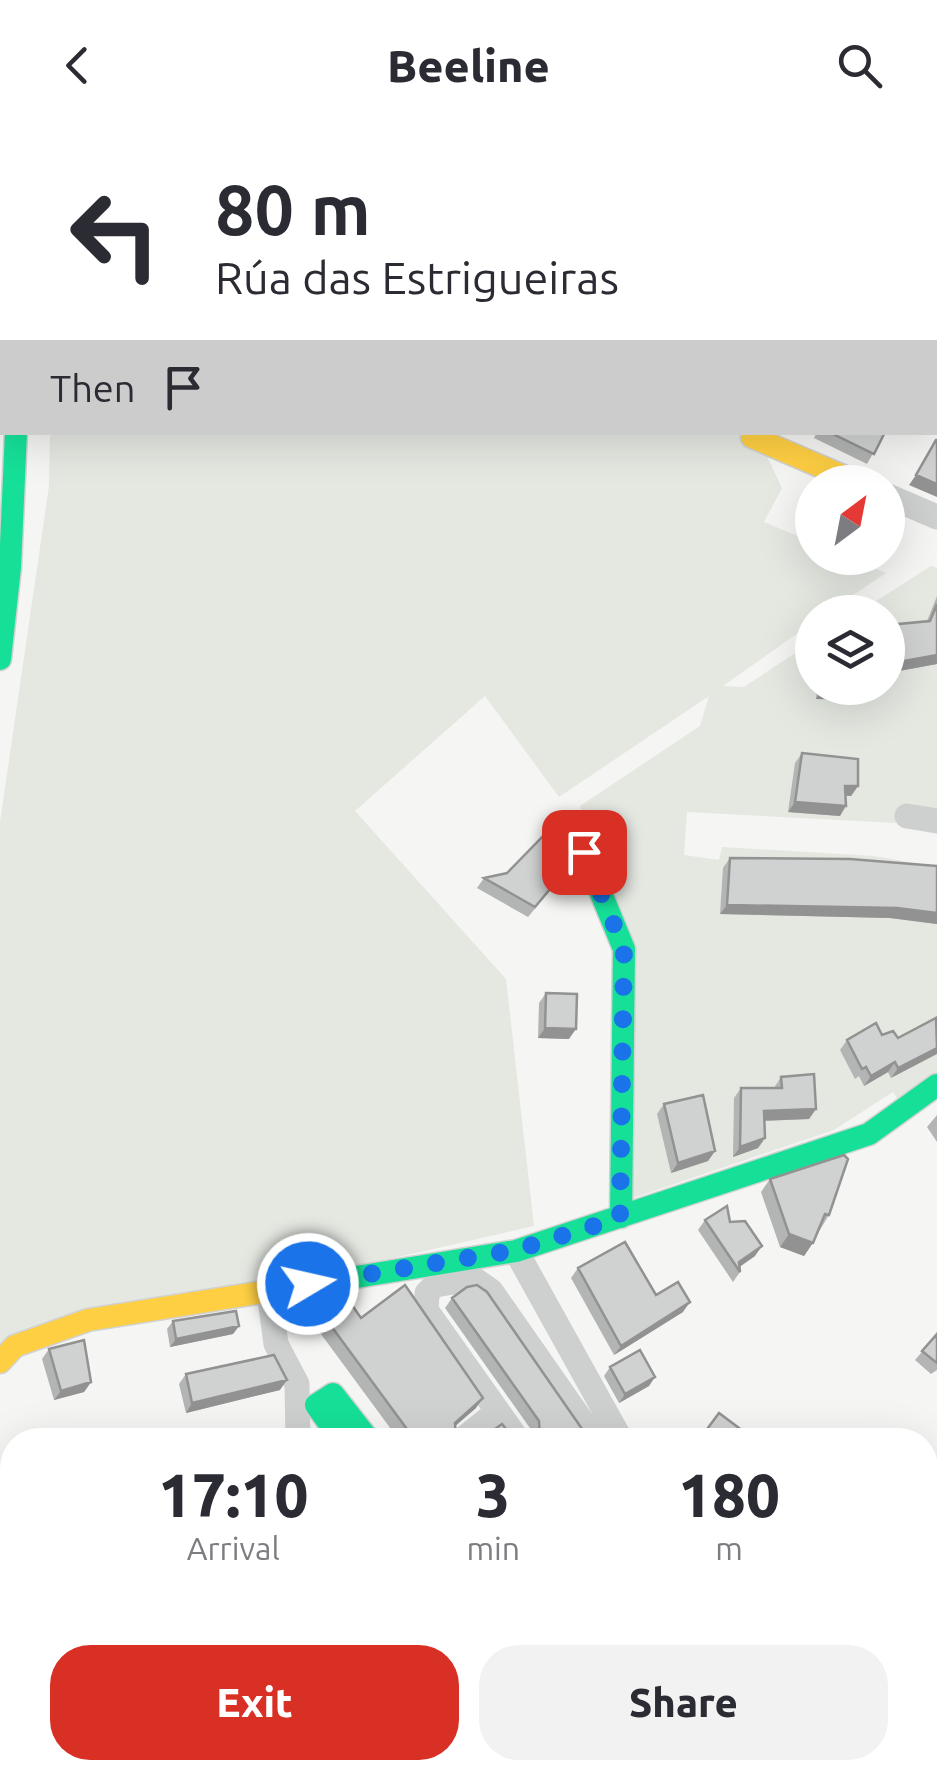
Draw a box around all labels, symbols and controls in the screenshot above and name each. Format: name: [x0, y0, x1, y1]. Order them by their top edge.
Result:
icon: back: [50, 38, 105, 93]
icon: search: [832, 38, 887, 93]
text: Beeline: [387, 40, 550, 91]
icon: left: [50, 170, 180, 300]
text: 80 m: [215, 170, 371, 248]
text: Rúa das Estrigueiras: [215, 252, 619, 303]
icon: arrive: [156, 360, 211, 415]
text: Then: [50, 367, 136, 409]
north arrow: [795, 465, 905, 575]
map controls: [795, 465, 905, 705]
button: layers: [795, 595, 905, 705]
pin: [542, 810, 627, 895]
icon: arrive: [557, 825, 612, 880]
position arrow: [256, 1232, 360, 1336]
text: 17:10: [158, 1461, 308, 1528]
text: 3: [476, 1461, 510, 1528]
text: 180: [678, 1461, 780, 1528]
text: Arrival: [187, 1530, 280, 1566]
text: min: [466, 1530, 520, 1566]
text: m: [715, 1530, 743, 1566]
button: Exit: [50, 1645, 459, 1760]
button: Share: [479, 1645, 888, 1760]

